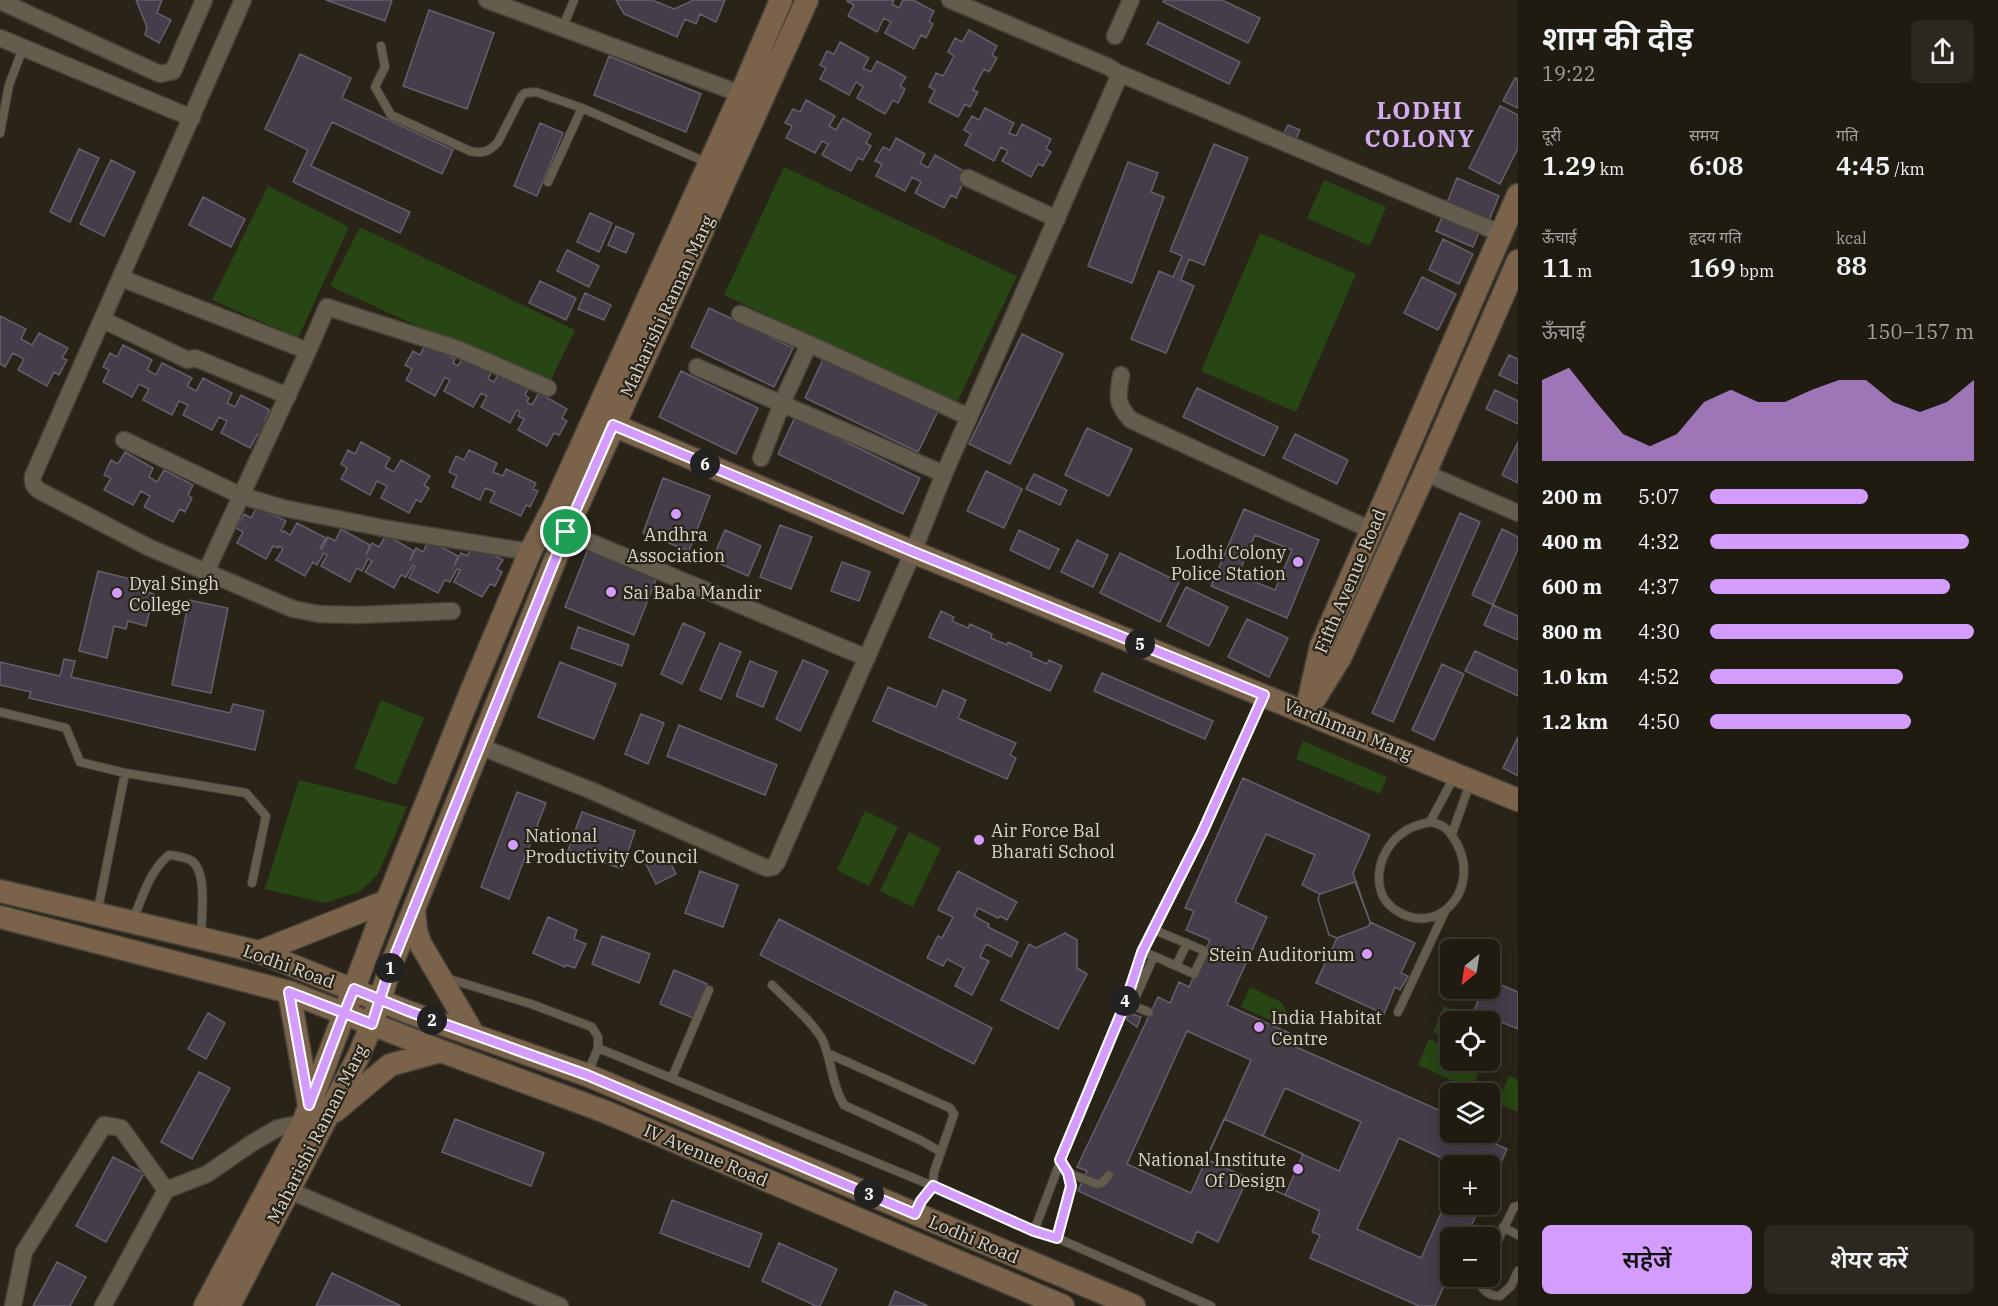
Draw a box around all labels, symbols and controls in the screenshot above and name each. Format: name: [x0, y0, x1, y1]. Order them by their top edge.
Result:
text: शाम की दौड़: [1542, 16, 1693, 59]
button: share: [1911, 20, 1974, 83]
text: 19:22: [1542, 60, 1596, 87]
district label: LODHI COLONY: [1365, 94, 1475, 154]
text: दूरी: [1542, 125, 1561, 145]
text: समय: [1689, 125, 1719, 145]
text: गति: [1836, 125, 1858, 145]
text: 1.29: [1542, 148, 1596, 182]
text: 6:08: [1689, 148, 1744, 182]
text: 4:45: [1836, 148, 1891, 182]
text: km: [1596, 159, 1624, 179]
text: /km: [1891, 159, 1925, 179]
street label: Maharishi Raman Marg: [615, 211, 719, 401]
text: ऊँचाई: [1542, 227, 1577, 247]
text: हृदय गति: [1689, 227, 1742, 247]
text: kcal: [1836, 228, 1867, 248]
text: 88: [1836, 248, 1867, 282]
text: 11: [1542, 250, 1573, 284]
text: 169: [1689, 250, 1736, 284]
text: m: [1573, 261, 1592, 281]
text: bpm: [1736, 261, 1774, 281]
text: ऊँचाई: [1542, 318, 1585, 345]
text: 150–157 m: [1867, 318, 1974, 345]
pin: 6: [690, 449, 720, 479]
text: 6: [700, 454, 710, 474]
text: 200 m: [1542, 483, 1602, 510]
text: 5:07: [1638, 483, 1680, 510]
street label: Fifth Avenue Road: [1309, 505, 1391, 657]
pin: [540, 506, 591, 557]
marker: Andhra Association: [669, 507, 683, 521]
icon: arrive: [549, 515, 582, 548]
place label: Andhra Association: [627, 523, 725, 567]
text: 400 m: [1542, 528, 1602, 555]
text: 4:32: [1638, 528, 1680, 555]
place label: Lodhi Colony Police Station: [1171, 541, 1286, 585]
marker: Lodhi Colony Police Station: [1291, 555, 1305, 569]
place label: Dyal Singh College: [129, 572, 219, 616]
text: 600 m: [1542, 573, 1602, 600]
text: 4:37: [1638, 573, 1680, 600]
place label: Sai Baba Mandir: [623, 581, 762, 604]
marker: Sai Baba Mandir: [604, 585, 618, 599]
marker: Dyal Singh College: [110, 586, 124, 600]
text: 800 m: [1542, 618, 1602, 645]
text: 4:30: [1638, 618, 1680, 645]
pin: 5: [1125, 629, 1155, 659]
text: 5: [1135, 634, 1145, 654]
text: 1.0 km: [1542, 663, 1608, 690]
text: 4:52: [1638, 663, 1680, 690]
street label: Vardhman Marg: [1280, 693, 1416, 765]
text: 1.2 km: [1542, 708, 1608, 735]
text: 4:50: [1638, 708, 1680, 735]
place label: Air Force Bal Bharati School: [991, 819, 1115, 863]
place label: National Productivity Council: [525, 824, 698, 868]
marker: Air Force Bal Bharati School: [972, 833, 986, 847]
marker: National Productivity Council: [506, 838, 520, 852]
street label: Lodhi Road: [240, 939, 338, 993]
north arrow: [1440, 939, 1500, 999]
map controls: [1440, 939, 1500, 1287]
place label: Stein Auditorium: [1209, 943, 1355, 966]
marker: Stein Auditorium: [1360, 947, 1374, 961]
pin: 1: [375, 953, 405, 983]
text: 1: [385, 958, 395, 978]
pin: 4: [1110, 986, 1140, 1016]
text: 4: [1120, 991, 1130, 1011]
pin: 2: [417, 1005, 447, 1035]
place label: India Habitat Centre: [1271, 1006, 1382, 1050]
text: 2: [427, 1010, 437, 1030]
button: locate: [1440, 1011, 1500, 1071]
marker: India Habitat Centre: [1252, 1020, 1266, 1034]
street label: Maharishi Raman Marg: [262, 1040, 372, 1227]
button: layers: [1440, 1083, 1500, 1143]
street label: IV Avenue Road: [640, 1118, 772, 1192]
place label: National Institute Of Design: [1137, 1148, 1286, 1192]
button: +: [1440, 1155, 1500, 1215]
marker: National Institute Of Design: [1291, 1162, 1305, 1176]
pin: 3: [854, 1179, 884, 1209]
text: 3: [864, 1184, 874, 1204]
street label: Lodhi Road: [925, 1210, 1023, 1268]
button: सहेजें: [1542, 1225, 1752, 1294]
button: शेयर करें: [1764, 1225, 1974, 1294]
button: −: [1440, 1227, 1500, 1287]

